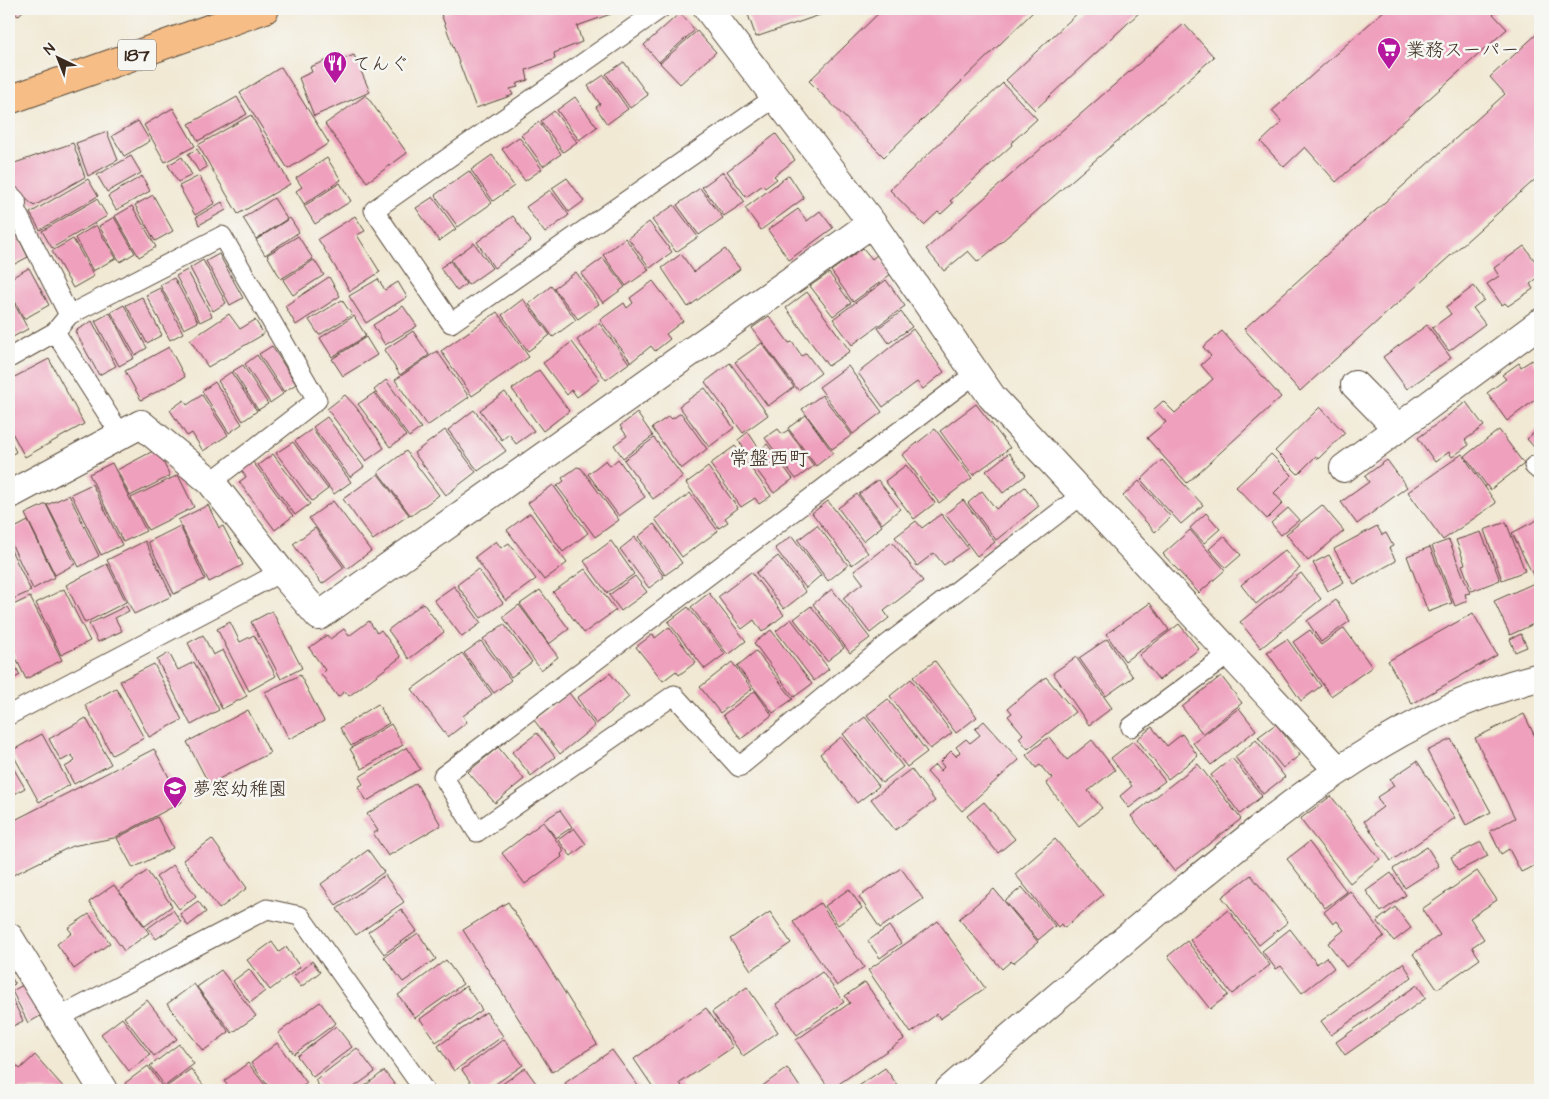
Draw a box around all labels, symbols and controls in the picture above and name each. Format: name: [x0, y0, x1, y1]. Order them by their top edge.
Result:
north arrow: [32, 32, 82, 82]
supermarket icon: 業務スーパー: [1376, 36, 1402, 70]
place label: 業務スーパー: [1406, 37, 1519, 64]
text: N: [40, 39, 60, 60]
road number: 187: [118, 40, 156, 70]
restaurant icon: てんぐ: [322, 50, 348, 84]
place label: てんぐ: [352, 51, 409, 78]
district label: 常盤西町: [729, 445, 809, 473]
school or university icon: 夢窓幼稚園: [162, 775, 188, 809]
place label: 夢窓幼稚園: [192, 776, 287, 803]

